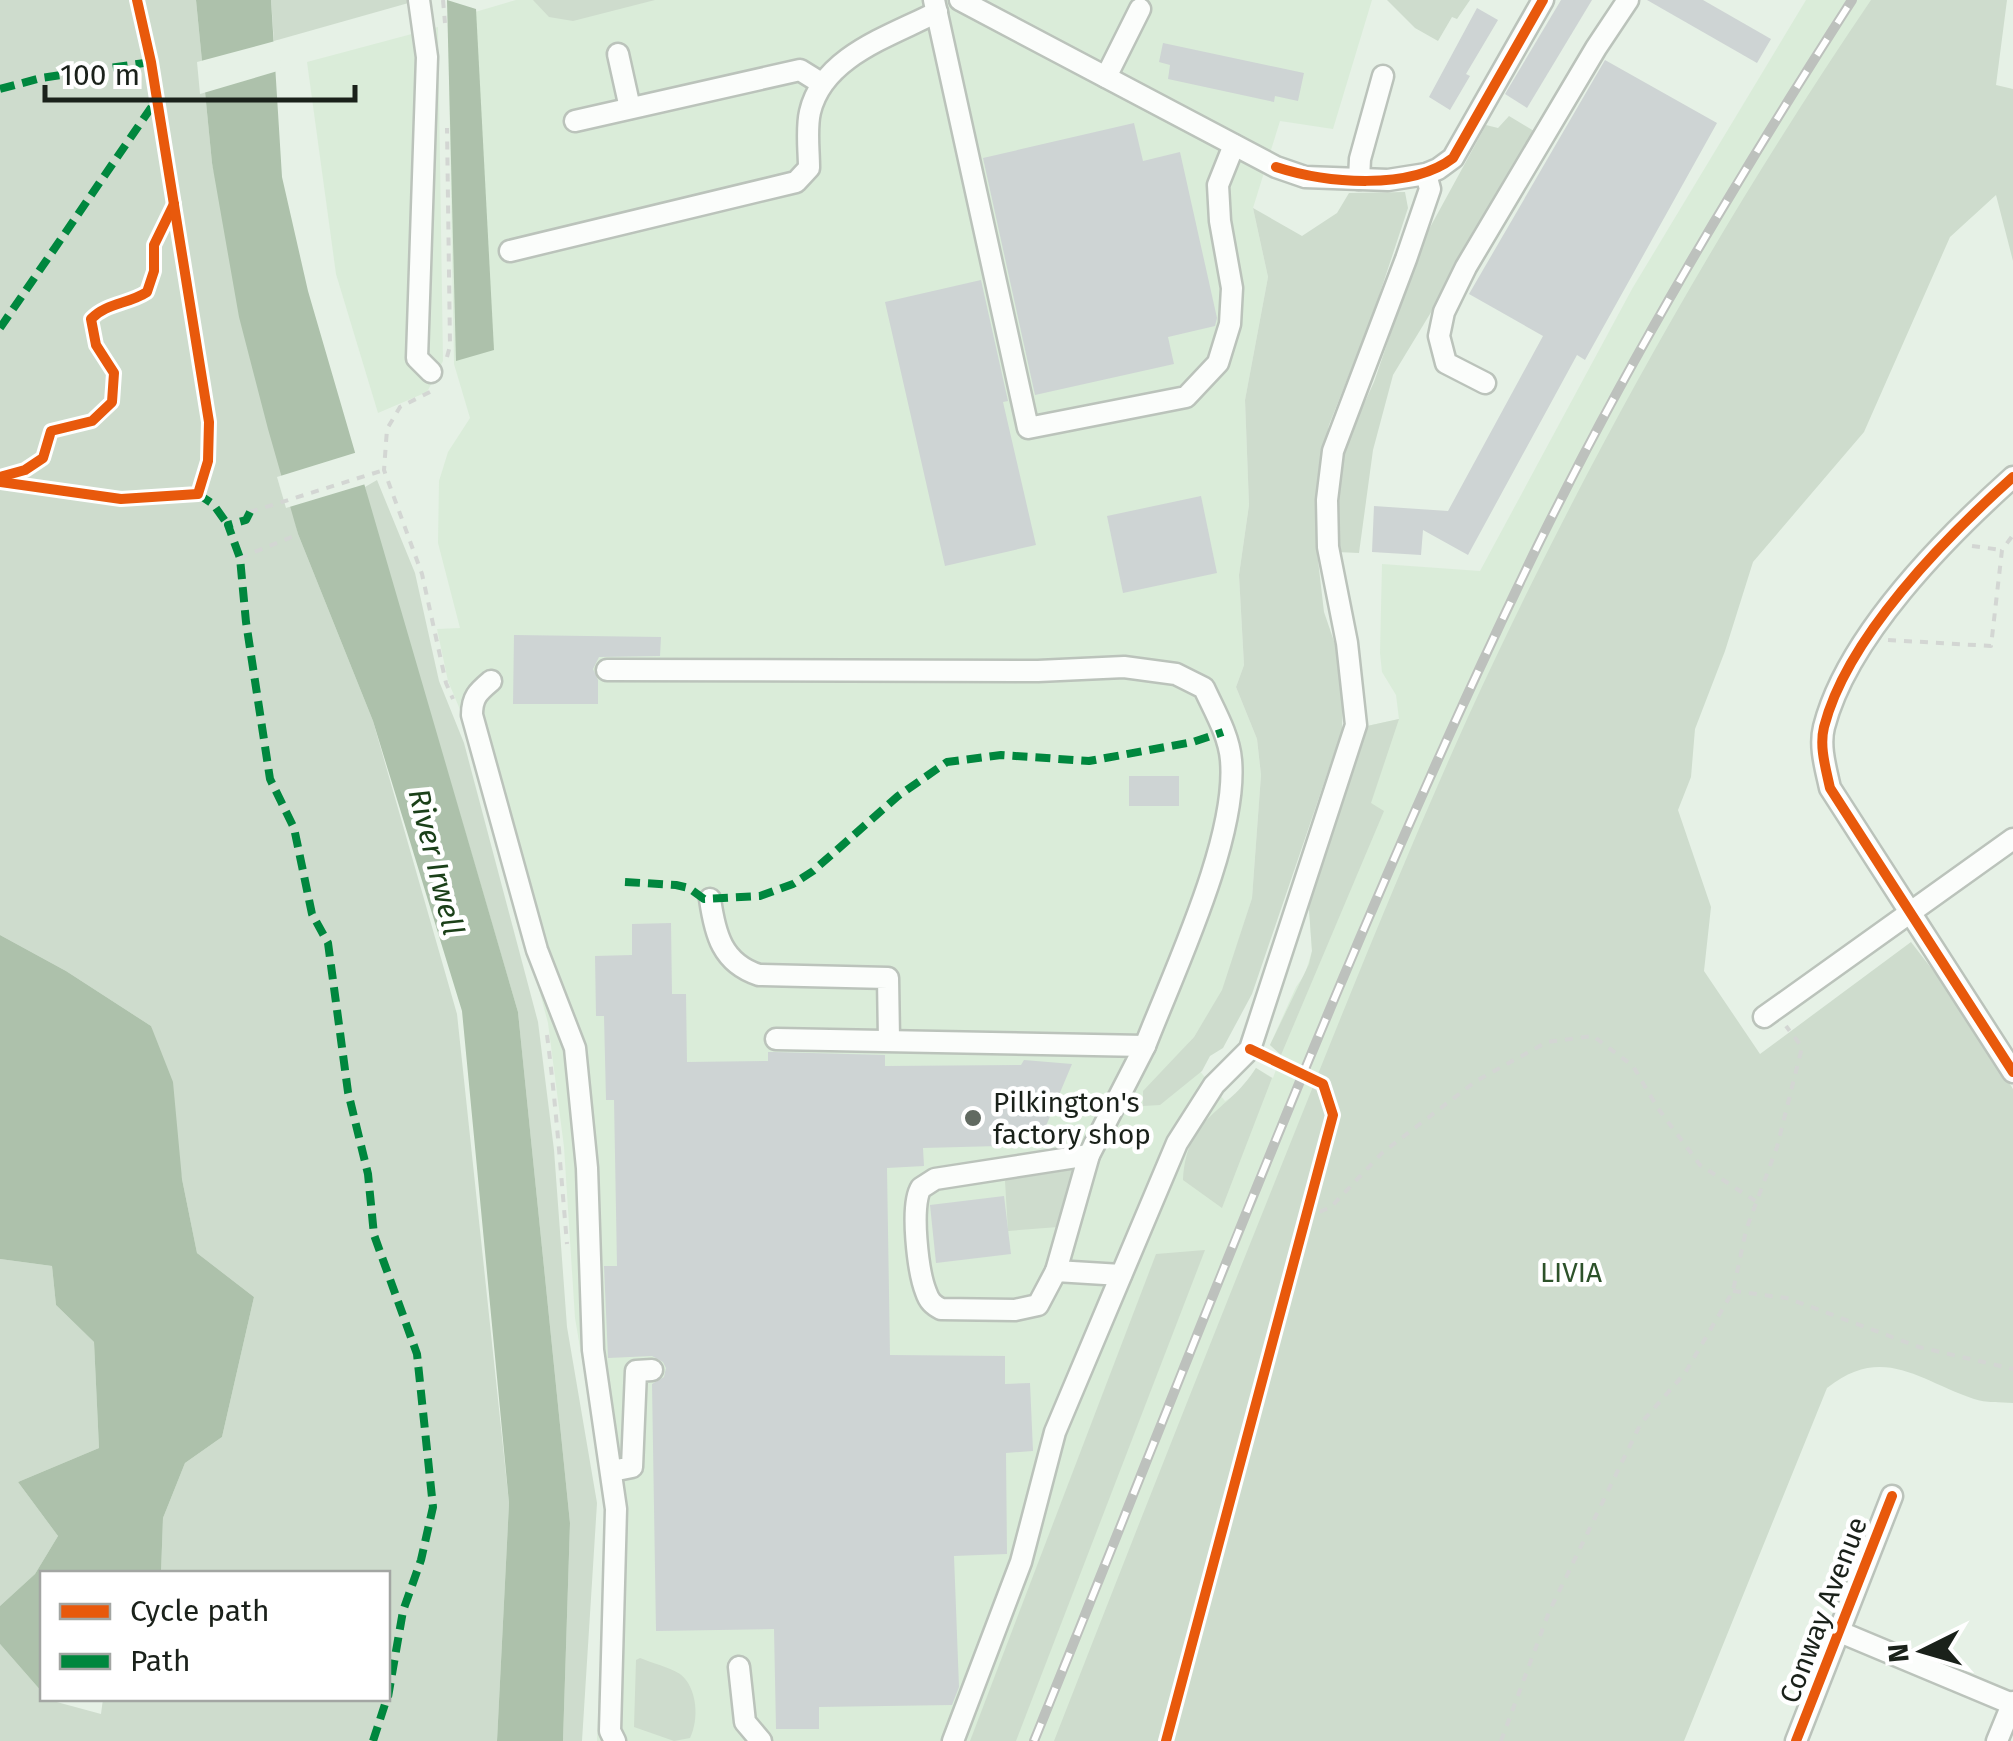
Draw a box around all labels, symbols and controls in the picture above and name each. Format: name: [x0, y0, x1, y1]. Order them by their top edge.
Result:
scale bar: [45, 40, 355, 102]
text: 100 m: [60, 57, 140, 93]
water label: River Irwell: [400, 785, 472, 939]
place label: Pilkington's factory shop: [993, 1086, 1151, 1151]
marker: Pilkington's factory shop: [962, 1107, 984, 1129]
park label: LIVIA: [1540, 1256, 1602, 1289]
street label: Conway Avenue: [1773, 1513, 1874, 1708]
legend: [40, 1571, 390, 1701]
text: Cycle path: [130, 1593, 269, 1629]
north arrow: [1873, 1601, 1973, 1701]
text: N: [1881, 1642, 1916, 1664]
text: Path: [130, 1643, 191, 1679]

